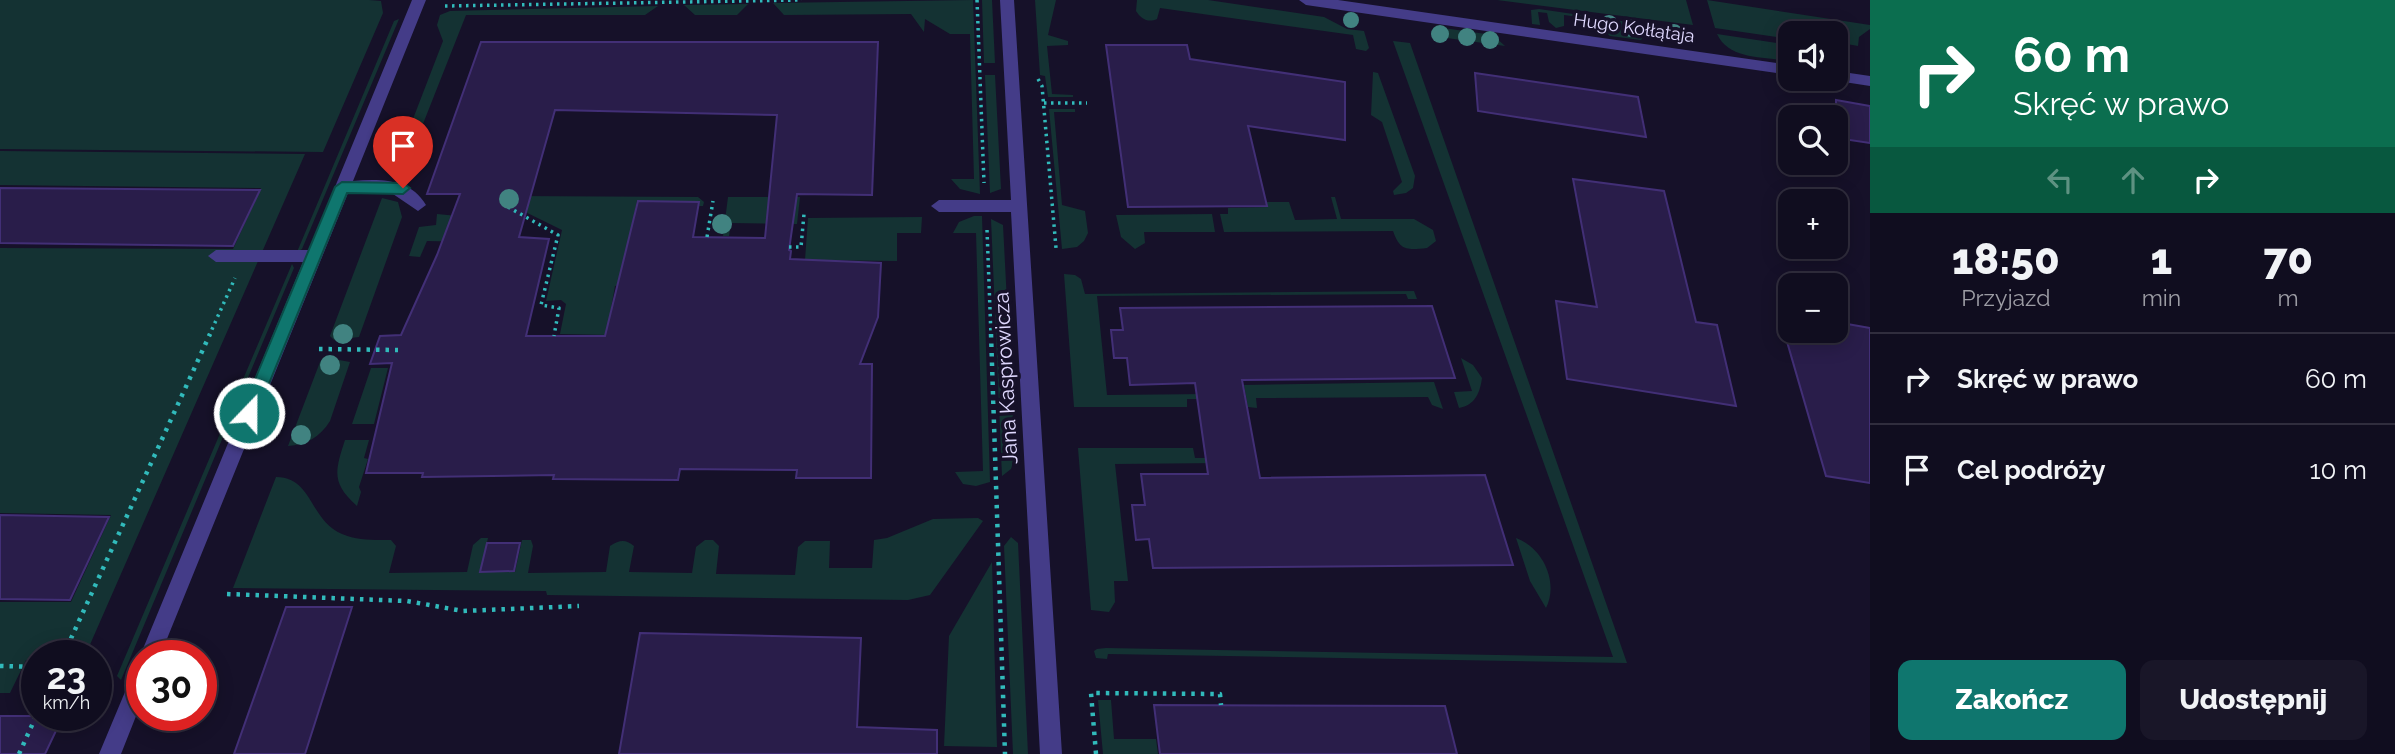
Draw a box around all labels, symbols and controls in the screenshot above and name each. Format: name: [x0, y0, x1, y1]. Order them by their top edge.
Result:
street label: Hugo Kołłątaja: [1572, 9, 1696, 46]
map controls: [1778, 21, 1848, 343]
button: sound: [1778, 21, 1848, 91]
text: 60 m: [2013, 26, 2130, 83]
icon: right: [1898, 28, 1989, 119]
text: Skręć w prawo: [2013, 85, 2229, 122]
button: search: [1778, 105, 1848, 175]
pin: [373, 116, 433, 188]
icon: arrive: [384, 127, 422, 165]
icon: left: [2041, 161, 2079, 199]
icon: ahead: [2114, 161, 2152, 199]
icon: right: [2187, 161, 2225, 199]
button: +: [1778, 189, 1848, 259]
text: 18:50: [1952, 235, 2060, 284]
text: 1: [2151, 235, 2172, 284]
text: 70: [2263, 235, 2313, 284]
button: −: [1778, 273, 1848, 343]
text: Przyjazd: [1961, 284, 2050, 311]
text: min: [2142, 284, 2181, 311]
text: m: [2278, 284, 2299, 311]
street label: Jana Kasprowicza: [989, 291, 1022, 465]
icon: right: [1898, 360, 1936, 398]
text: Skręć w prawo: [1957, 364, 2138, 394]
text: 60 m: [2305, 364, 2367, 394]
position arrow: [212, 376, 286, 450]
icon: arrive: [1898, 451, 1936, 489]
text: Cel podróży: [1957, 455, 2106, 485]
text: 10 m: [2309, 455, 2367, 485]
speed limit sign: 30: [126, 640, 217, 731]
text: 23: [47, 656, 86, 697]
button: Zakończ: [1898, 660, 2126, 740]
button: Udostępnij: [2140, 660, 2367, 740]
text: km/h: [43, 692, 90, 713]

